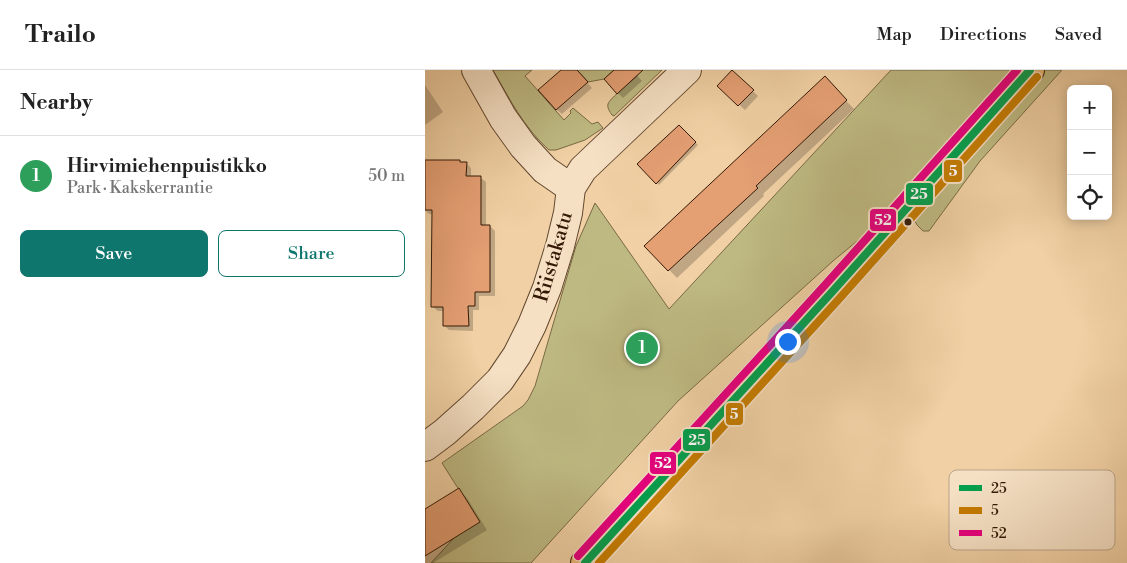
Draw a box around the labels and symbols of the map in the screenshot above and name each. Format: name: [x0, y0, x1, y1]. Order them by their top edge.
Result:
line badge: 5: [943, 159, 963, 183]
text: 5: [949, 163, 958, 181]
line badge: 25: [905, 182, 934, 206]
text: 25: [910, 186, 928, 204]
street label: Riistakatu: [529, 208, 579, 305]
line badge: 52: [869, 208, 897, 232]
text: 52: [874, 212, 892, 230]
unlabelled marker: [903, 217, 913, 227]
pin: 1: [626, 329, 658, 367]
your location: [775, 329, 801, 355]
line badge: 5: [725, 402, 744, 426]
text: 5: [730, 406, 739, 424]
line badge: 25: [682, 428, 711, 452]
text: 25: [688, 432, 706, 450]
line badge: 52: [649, 451, 677, 475]
text: 52: [654, 455, 672, 473]
legend: [949, 470, 1115, 550]
text: 25: [991, 480, 1007, 498]
text: 5: [991, 502, 999, 520]
text: 52: [991, 525, 1007, 543]

